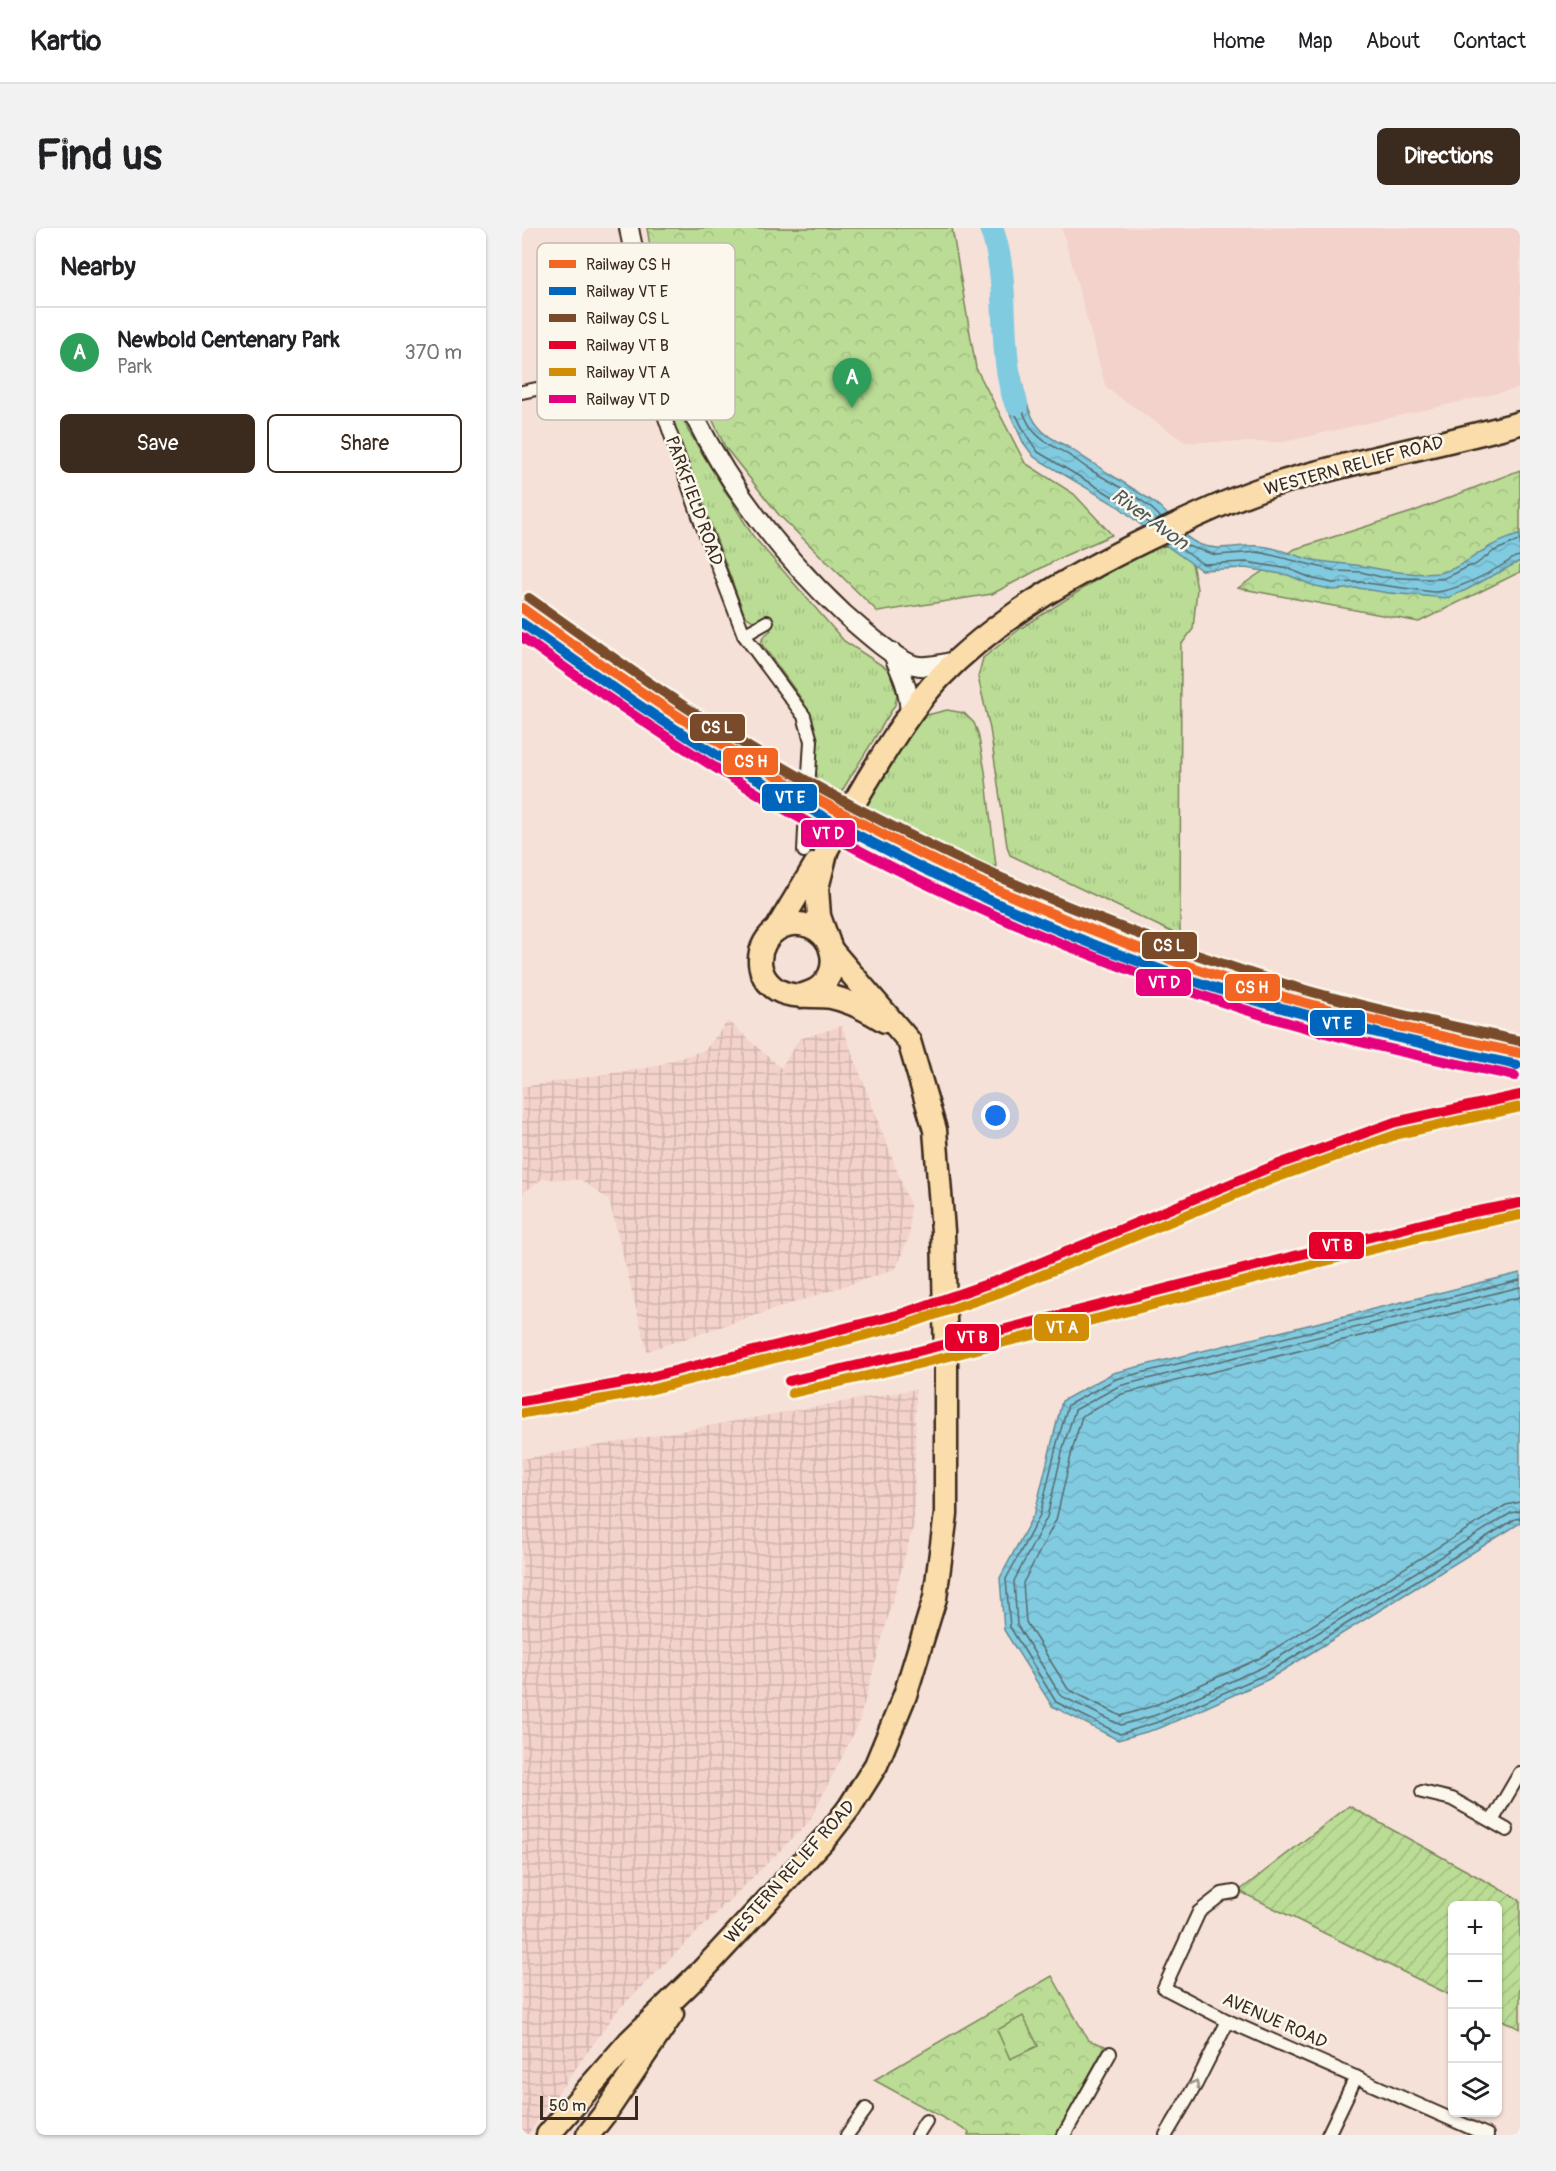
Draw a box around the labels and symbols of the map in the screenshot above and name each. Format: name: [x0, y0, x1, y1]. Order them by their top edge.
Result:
legend: [537, 243, 735, 420]
text: Railway CS H: [586, 255, 671, 275]
text: Railway VT E: [586, 282, 668, 302]
text: Railway CS L: [586, 309, 670, 329]
text: Railway VT B: [586, 336, 669, 356]
pin: A: [832, 358, 872, 408]
text: Railway VT A: [586, 363, 670, 383]
text: Railway VT D: [586, 390, 670, 410]
street label: WESTERN RELIEF ROAD: [1262, 431, 1446, 501]
street label: PARKFIELD ROAD: [660, 433, 728, 569]
water label: River Avon: [1107, 483, 1195, 556]
line badge: CS L: [689, 713, 746, 742]
text: CS L: [701, 718, 733, 738]
line badge: CS H: [722, 747, 779, 776]
text: CS H: [735, 752, 767, 772]
line badge: VT E: [761, 783, 818, 812]
text: VT E: [775, 788, 806, 808]
line badge: VT D: [800, 819, 856, 848]
text: VT D: [812, 824, 844, 844]
line badge: CS L: [1141, 931, 1198, 960]
text: CS L: [1153, 936, 1185, 956]
line badge: VT D: [1135, 968, 1192, 997]
text: VT D: [1148, 973, 1180, 993]
line badge: CS H: [1224, 973, 1281, 1002]
text: CS H: [1236, 978, 1268, 998]
line badge: VT E: [1309, 1009, 1366, 1037]
text: VT E: [1322, 1014, 1353, 1034]
your location: [981, 1101, 1010, 1130]
line badge: VT B: [1308, 1231, 1365, 1260]
text: VT B: [1322, 1236, 1353, 1256]
line badge: VT A: [1033, 1313, 1090, 1342]
text: VT A: [1046, 1318, 1079, 1338]
line badge: VT B: [944, 1323, 1000, 1352]
text: VT B: [957, 1328, 988, 1348]
street label: WESTERN RELIEF ROAD: [720, 1796, 860, 1948]
street label: AVENUE ROAD: [1219, 1988, 1331, 2054]
one-way arrow: [1188, 2080, 1199, 2091]
scale bar: [540, 2093, 638, 2120]

